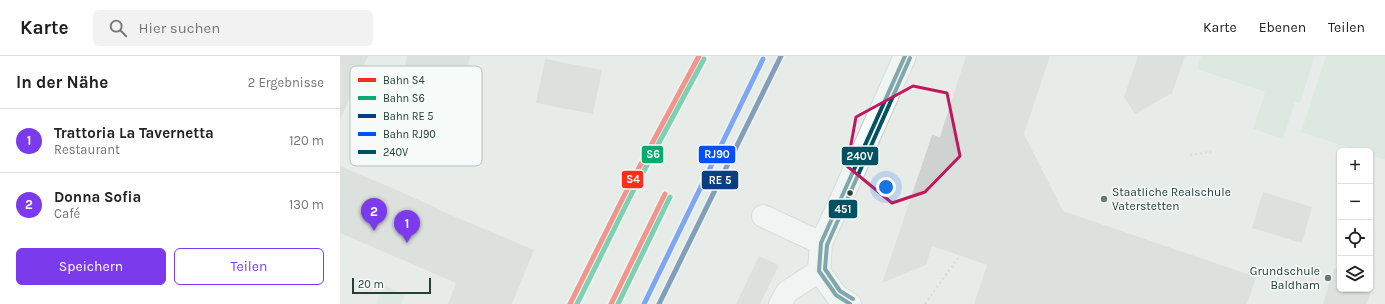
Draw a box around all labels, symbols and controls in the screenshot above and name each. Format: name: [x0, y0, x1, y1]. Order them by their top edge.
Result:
search box: [93, 10, 373, 46]
text: Karte: [20, 17, 69, 39]
icon: search: [107, 17, 129, 39]
text: Hier suchen: [139, 19, 220, 37]
text: Karte: [1203, 19, 1237, 36]
text: Ebenen: [1259, 19, 1306, 36]
text: Teilen: [1328, 19, 1365, 36]
legend: [350, 66, 482, 166]
text: In der Nähe: [16, 72, 108, 92]
text: Bahn S4: [383, 74, 425, 87]
text: 2 Ergebnisse: [248, 75, 324, 90]
text: Bahn S6: [383, 92, 425, 105]
text: Bahn RE 5: [383, 110, 434, 123]
text: Trattoria La Tavernetta: [54, 124, 214, 142]
text: Bahn RJ90: [383, 128, 436, 141]
text: 1: [27, 133, 31, 148]
text: 120 m: [289, 133, 324, 148]
text: Restaurant: [54, 142, 120, 157]
line badge: S6: [641, 145, 664, 164]
line badge: RJ90: [698, 145, 736, 164]
text: 240V: [383, 146, 408, 159]
line badge: 240V: [841, 146, 879, 166]
text: S6: [646, 148, 660, 161]
text: RJ90: [704, 148, 730, 161]
map controls: [1337, 148, 1373, 292]
button: +: [1337, 148, 1373, 184]
text: 240V: [847, 150, 874, 163]
line badge: S4: [621, 170, 644, 189]
line badge: RE 5: [701, 170, 739, 190]
text: S4: [626, 173, 640, 186]
text: RE 5: [709, 174, 731, 187]
your location: [876, 177, 896, 197]
button: −: [1337, 184, 1373, 220]
place label: Staatliche Realschule Vaterstetten: [1112, 185, 1231, 213]
text: Donna Sofia: [54, 188, 141, 206]
unlabelled marker: [845, 188, 855, 198]
marker: Staatliche Realschule Vaterstetten: [1099, 194, 1109, 204]
text: 2: [25, 197, 33, 212]
text: 130 m: [289, 197, 324, 212]
pin: 2: [361, 198, 387, 231]
line badge: 451: [828, 199, 858, 219]
text: 451: [835, 203, 851, 216]
text: Café: [54, 206, 80, 221]
pin: 1: [394, 210, 420, 243]
button: locate: [1337, 220, 1373, 256]
button: Speichern: [16, 248, 166, 285]
button: Teilen: [174, 248, 324, 285]
button: layers: [1337, 256, 1373, 292]
place label: Grundschule Baldham: [1250, 264, 1320, 292]
marker: Grundschule Baldham: [1323, 273, 1333, 283]
scale bar: [352, 276, 431, 295]
text: 20 m: [358, 278, 384, 291]

